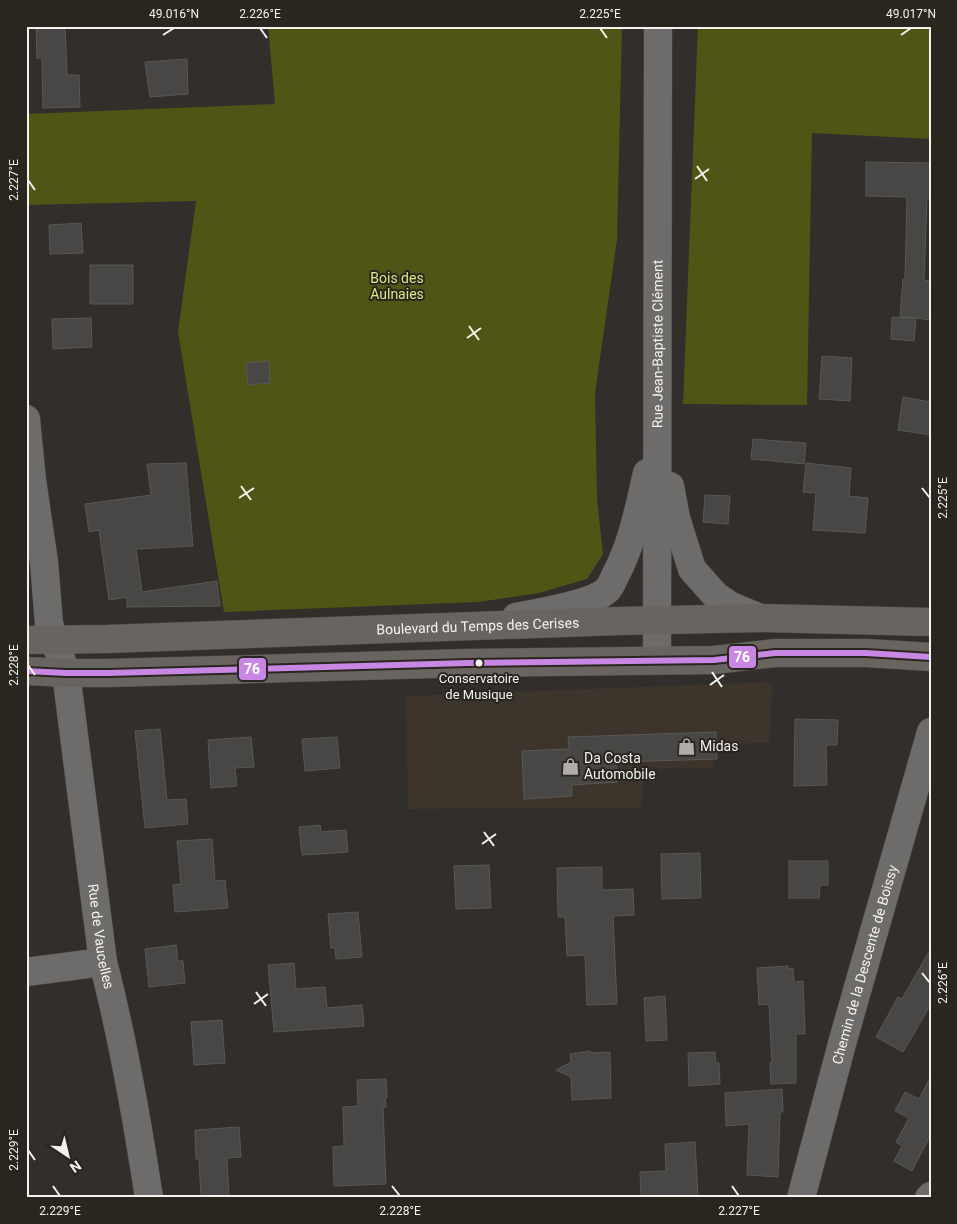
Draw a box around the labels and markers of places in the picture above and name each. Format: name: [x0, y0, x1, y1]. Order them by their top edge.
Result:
marker: Conservatoire de Musique: [474, 658, 484, 668]
place label: Conservatoire de Musique: [439, 671, 519, 702]
shop icon: Midas: [676, 736, 696, 756]
place label: Midas: [700, 738, 738, 754]
place label: Da Costa Automobile: [584, 750, 656, 782]
shop icon: Da Costa Automobile: [560, 756, 580, 776]

